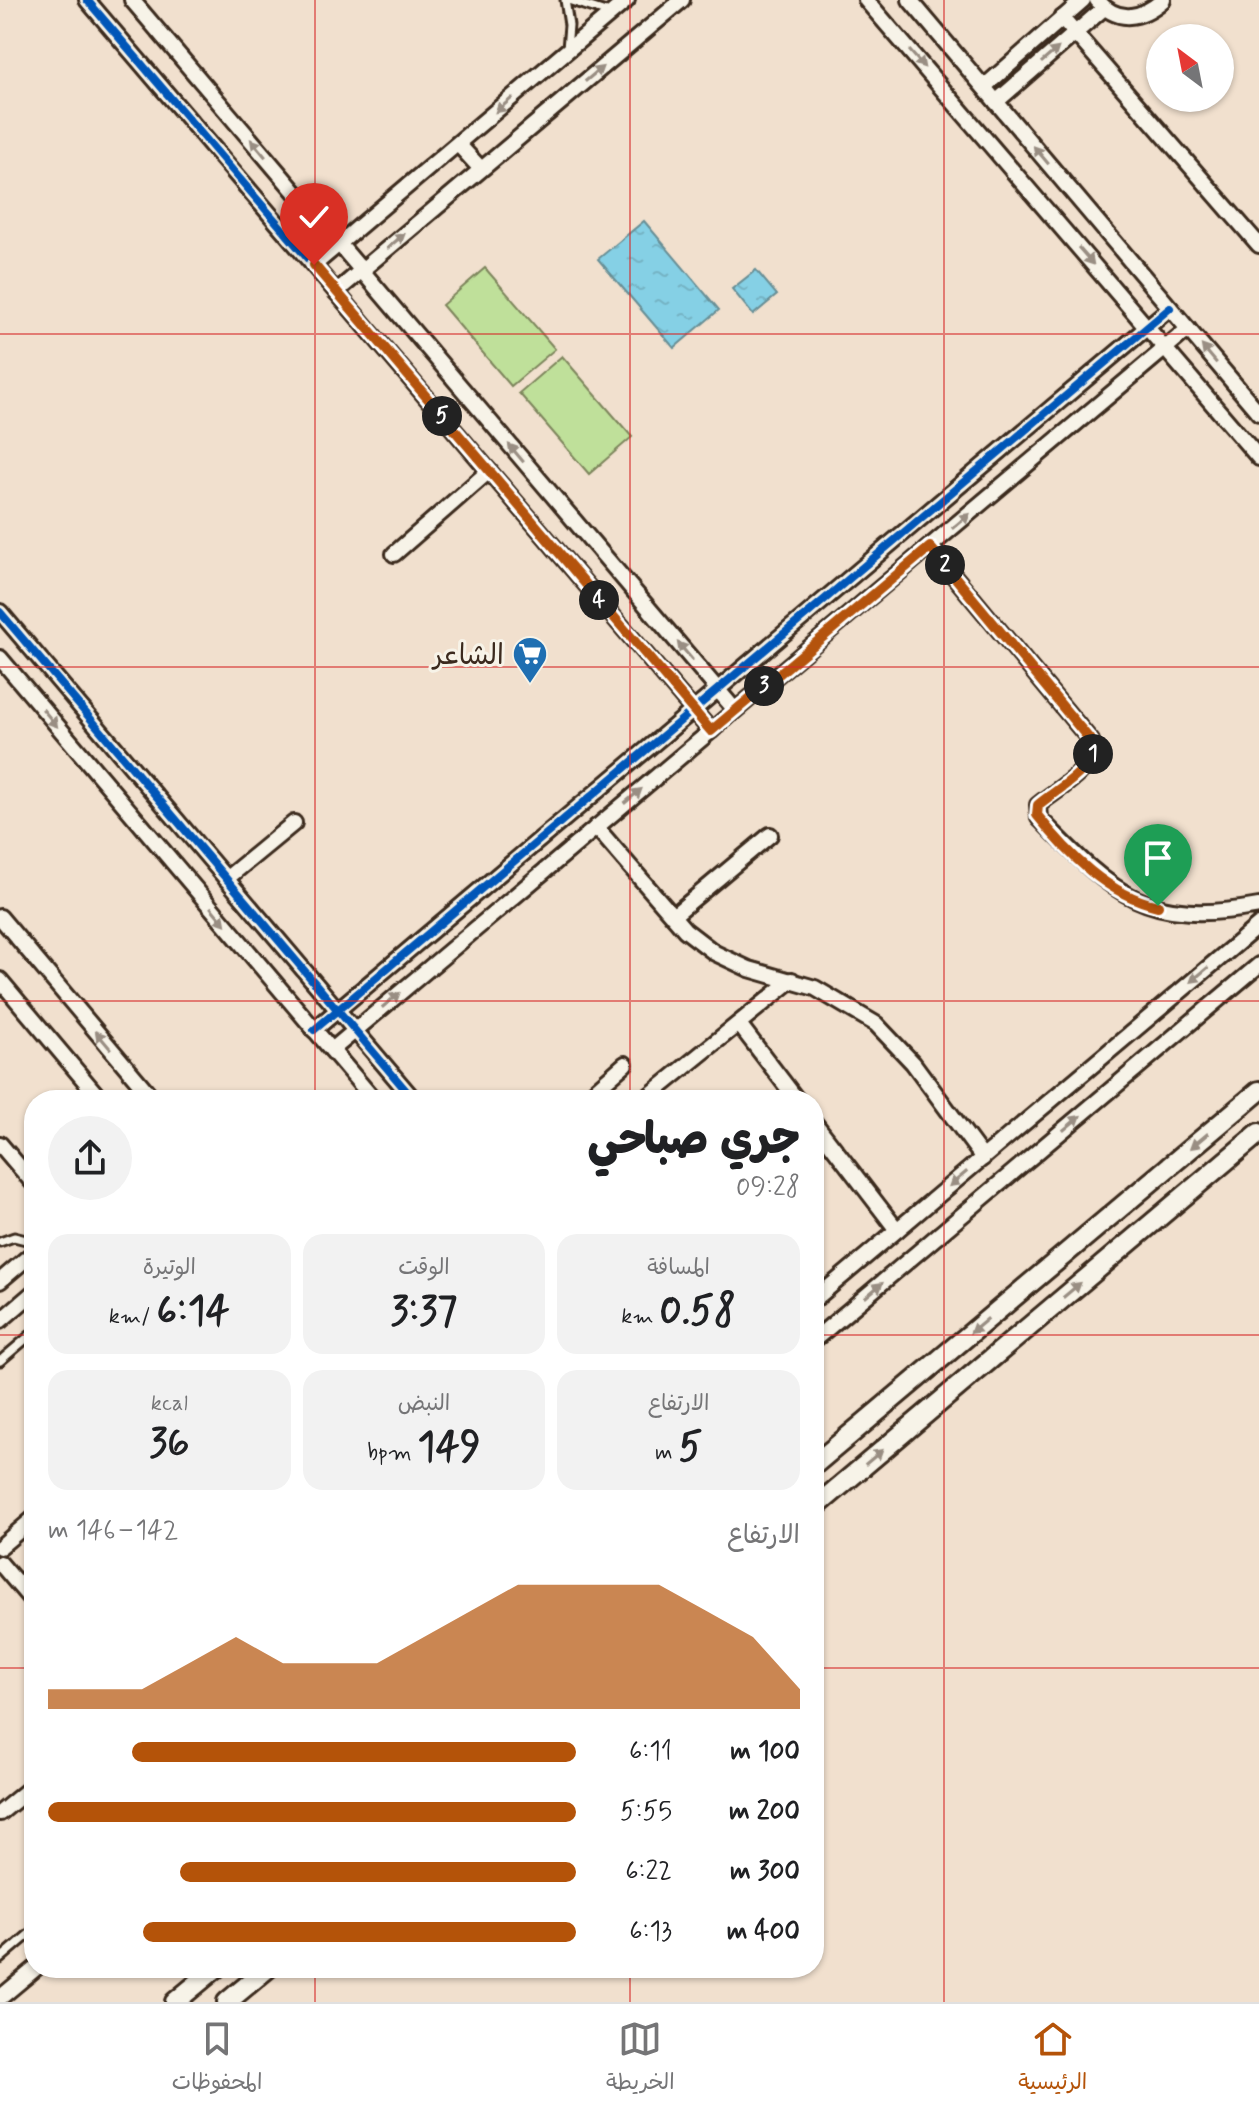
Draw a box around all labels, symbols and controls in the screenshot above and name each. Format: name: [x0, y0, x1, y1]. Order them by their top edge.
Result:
north arrow: [1146, 24, 1234, 112]
map controls: [1146, 24, 1234, 112]
one-way arrow: [1040, 47, 1060, 64]
one-way arrow: [908, 49, 925, 69]
one-way arrow: [584, 66, 604, 83]
one-way arrow: [494, 96, 514, 113]
one-way arrow: [249, 138, 267, 157]
one-way arrow: [1033, 145, 1050, 165]
pin: [280, 183, 348, 265]
icon: check: [292, 195, 336, 239]
one-way arrow: [385, 233, 405, 250]
one-way arrow: [1077, 247, 1095, 266]
one-way arrow: [1201, 344, 1218, 364]
pin: 5: [422, 396, 462, 436]
text: 5: [435, 402, 449, 430]
one-way arrow: [508, 443, 525, 463]
one-way arrow: [950, 513, 970, 530]
pin: 2: [925, 545, 965, 585]
text: 2: [940, 551, 950, 579]
pin: 4: [579, 580, 619, 620]
text: 4: [593, 586, 605, 614]
supermarket icon: الشاعر: [511, 635, 549, 685]
place label: الشاعر: [431, 638, 504, 675]
one-way arrow: [676, 641, 694, 661]
pin: 3: [744, 666, 784, 706]
text: 3: [759, 672, 769, 700]
one-way arrow: [41, 708, 58, 728]
pin: 1: [1073, 734, 1113, 774]
text: 1: [1088, 740, 1098, 768]
one-way arrow: [623, 788, 643, 805]
pin: [1124, 824, 1192, 906]
icon: arrive: [1136, 836, 1180, 880]
one-way arrow: [209, 907, 227, 926]
one-way arrow: [1190, 966, 1210, 983]
one-way arrow: [381, 992, 401, 1009]
one-way arrow: [95, 1031, 112, 1051]
text: جري صباحي: [587, 1112, 800, 1170]
one-way arrow: [1062, 1115, 1082, 1132]
button: share: [48, 1116, 132, 1200]
one-way arrow: [1190, 1132, 1210, 1149]
one-way arrow: [948, 1170, 968, 1187]
text: 09:28: [736, 1171, 800, 1205]
text: الوتيرة: [143, 1254, 196, 1282]
text: الوقت: [398, 1254, 450, 1282]
text: المسافة: [647, 1254, 710, 1282]
one-way arrow: [863, 1282, 883, 1299]
one-way arrow: [1062, 1282, 1082, 1299]
text: 6:14: [157, 1286, 230, 1338]
text: 3:37: [391, 1286, 457, 1338]
text: 0.58: [659, 1286, 736, 1338]
text: /km: [109, 1303, 157, 1331]
text: km: [621, 1303, 659, 1331]
one-way arrow: [969, 1317, 989, 1334]
text: kcal: [151, 1390, 188, 1418]
text: النبض: [398, 1390, 450, 1418]
text: الارتفاع: [648, 1390, 710, 1418]
text: 36: [149, 1418, 189, 1470]
text: 149: [418, 1422, 481, 1474]
text: 5: [678, 1422, 702, 1474]
text: bpm: [367, 1439, 418, 1467]
text: m: [655, 1439, 678, 1467]
one-way arrow: [863, 1449, 883, 1466]
text: 142–146 m: [48, 1514, 178, 1548]
text: الارتفاع: [727, 1519, 800, 1553]
text: 6:11: [629, 1735, 672, 1769]
text: 100 m: [730, 1735, 800, 1769]
text: 5:55: [620, 1795, 672, 1829]
text: 200 m: [729, 1795, 800, 1829]
text: 6:22: [625, 1855, 672, 1889]
text: 300 m: [730, 1855, 800, 1889]
text: 6:13: [629, 1915, 672, 1949]
text: 400 m: [727, 1915, 800, 1949]
tab: المحفوظات: [172, 2017, 262, 2101]
tab: الخريطة: [606, 2017, 675, 2101]
tab: الرئيسية: [1018, 2017, 1087, 2101]

